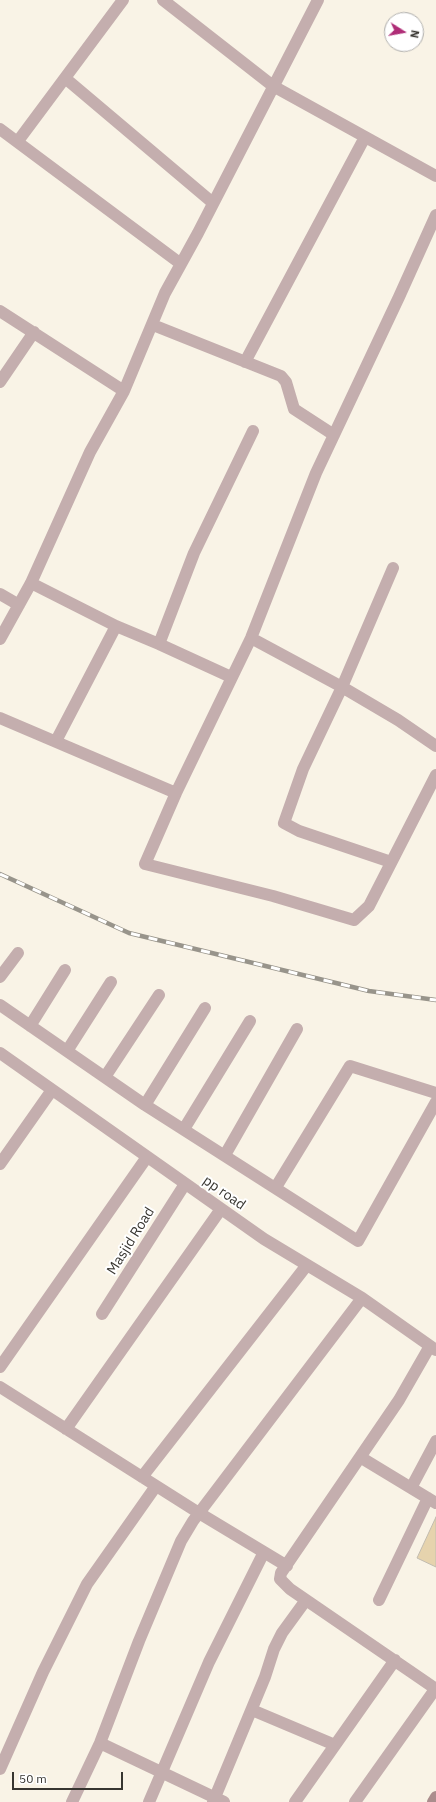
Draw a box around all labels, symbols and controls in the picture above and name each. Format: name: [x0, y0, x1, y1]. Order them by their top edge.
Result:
north arrow: [384, 12, 424, 52]
text: N: [407, 29, 422, 39]
street label: pp road: [200, 1172, 248, 1214]
street label: Masjid Road: [104, 1204, 158, 1278]
scale bar: [14, 1764, 125, 1790]
text: 50 m: [19, 1771, 47, 1786]

